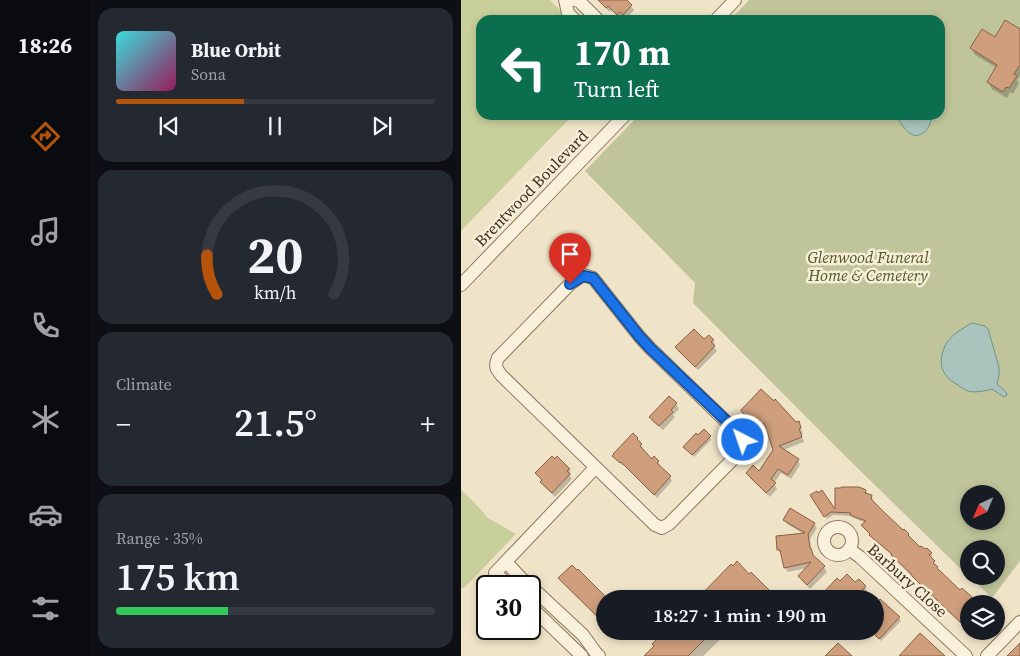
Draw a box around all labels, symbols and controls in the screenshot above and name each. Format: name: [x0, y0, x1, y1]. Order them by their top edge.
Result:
text: 170 m: [574, 29, 670, 77]
text: 18:26: [18, 30, 72, 60]
icon: left: [491, 35, 556, 100]
text: Blue Orbit: [191, 37, 281, 63]
text: Sona: [191, 63, 226, 85]
text: Turn left: [574, 74, 659, 104]
icon: previous: [155, 112, 183, 140]
icon: pause: [261, 112, 289, 140]
icon: next: [368, 112, 396, 140]
icon: directions: [28, 119, 63, 154]
street label: Brentwood Boulevard: [469, 125, 593, 251]
icon: music: [28, 214, 63, 249]
text: 20: [247, 219, 304, 290]
pin: [549, 233, 591, 284]
icon: arrive: [556, 240, 584, 268]
park label: Glenwood Funeral Home & Cemetery: [807, 246, 929, 286]
text: km/h: [254, 280, 297, 305]
icon: phone: [28, 308, 63, 343]
text: Climate: [116, 373, 172, 395]
text: 21.5°: [234, 397, 317, 449]
icon: climate: [28, 402, 63, 437]
text: −: [116, 405, 131, 443]
text: +: [420, 405, 435, 443]
position arrow: [716, 413, 768, 465]
north arrow: [960, 485, 1005, 530]
map controls: [960, 485, 1005, 640]
icon: car: [28, 497, 63, 532]
text: Range · 35%: [116, 527, 203, 549]
street label: Barbury Close: [863, 538, 953, 622]
button: search: [960, 540, 1005, 585]
text: 175 km: [116, 551, 240, 603]
speed limit sign: 30: [476, 575, 541, 640]
icon: filters: [28, 591, 63, 626]
button: layers: [960, 595, 1005, 640]
text: 18:27 · 1 min · 190 m: [653, 602, 827, 628]

